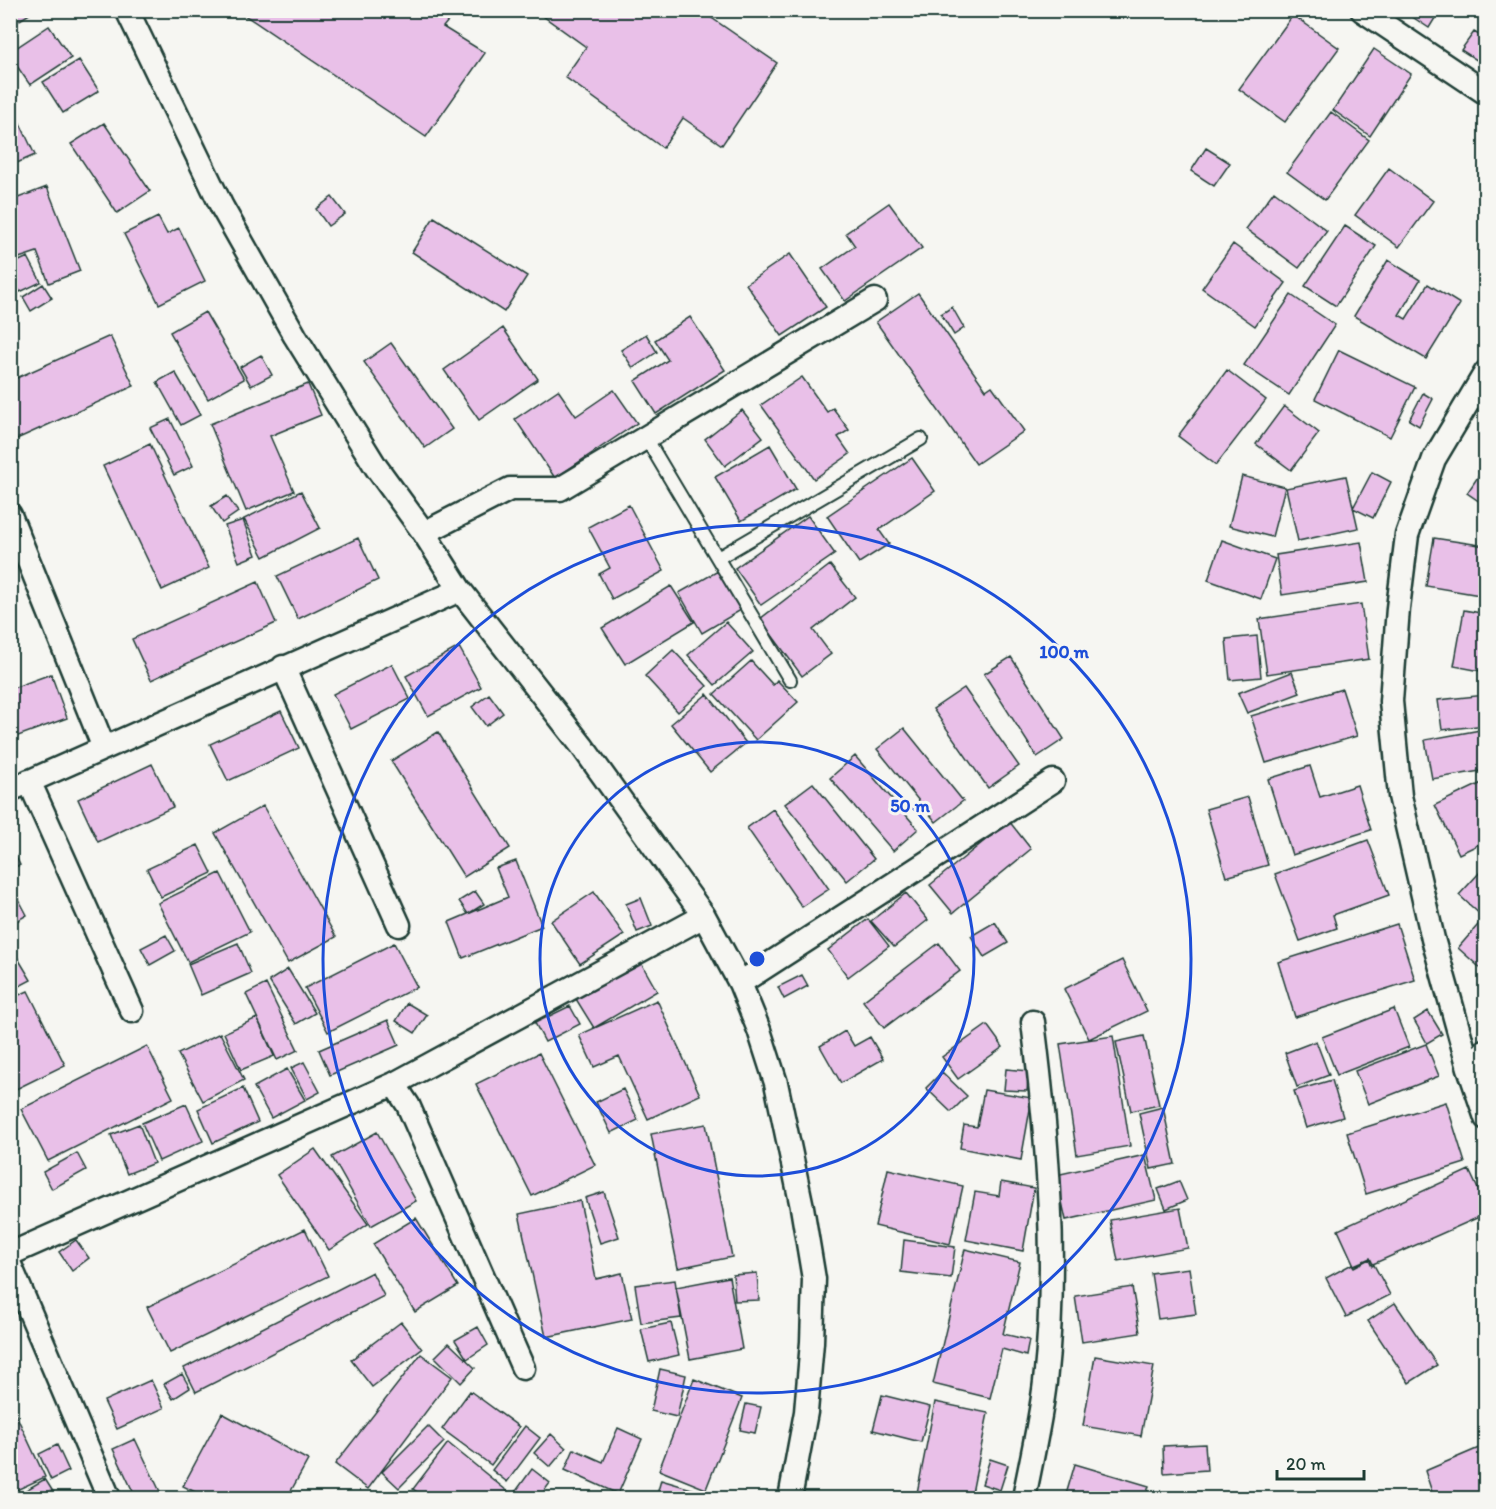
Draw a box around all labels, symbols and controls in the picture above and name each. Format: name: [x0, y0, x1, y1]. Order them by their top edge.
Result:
text: 100 m: [1039, 641, 1090, 663]
text: 50 m: [890, 795, 931, 817]
centre of rings: [747, 949, 767, 969]
scale bar: [1277, 1443, 1364, 1481]
text: 20 m: [1286, 1453, 1326, 1475]

